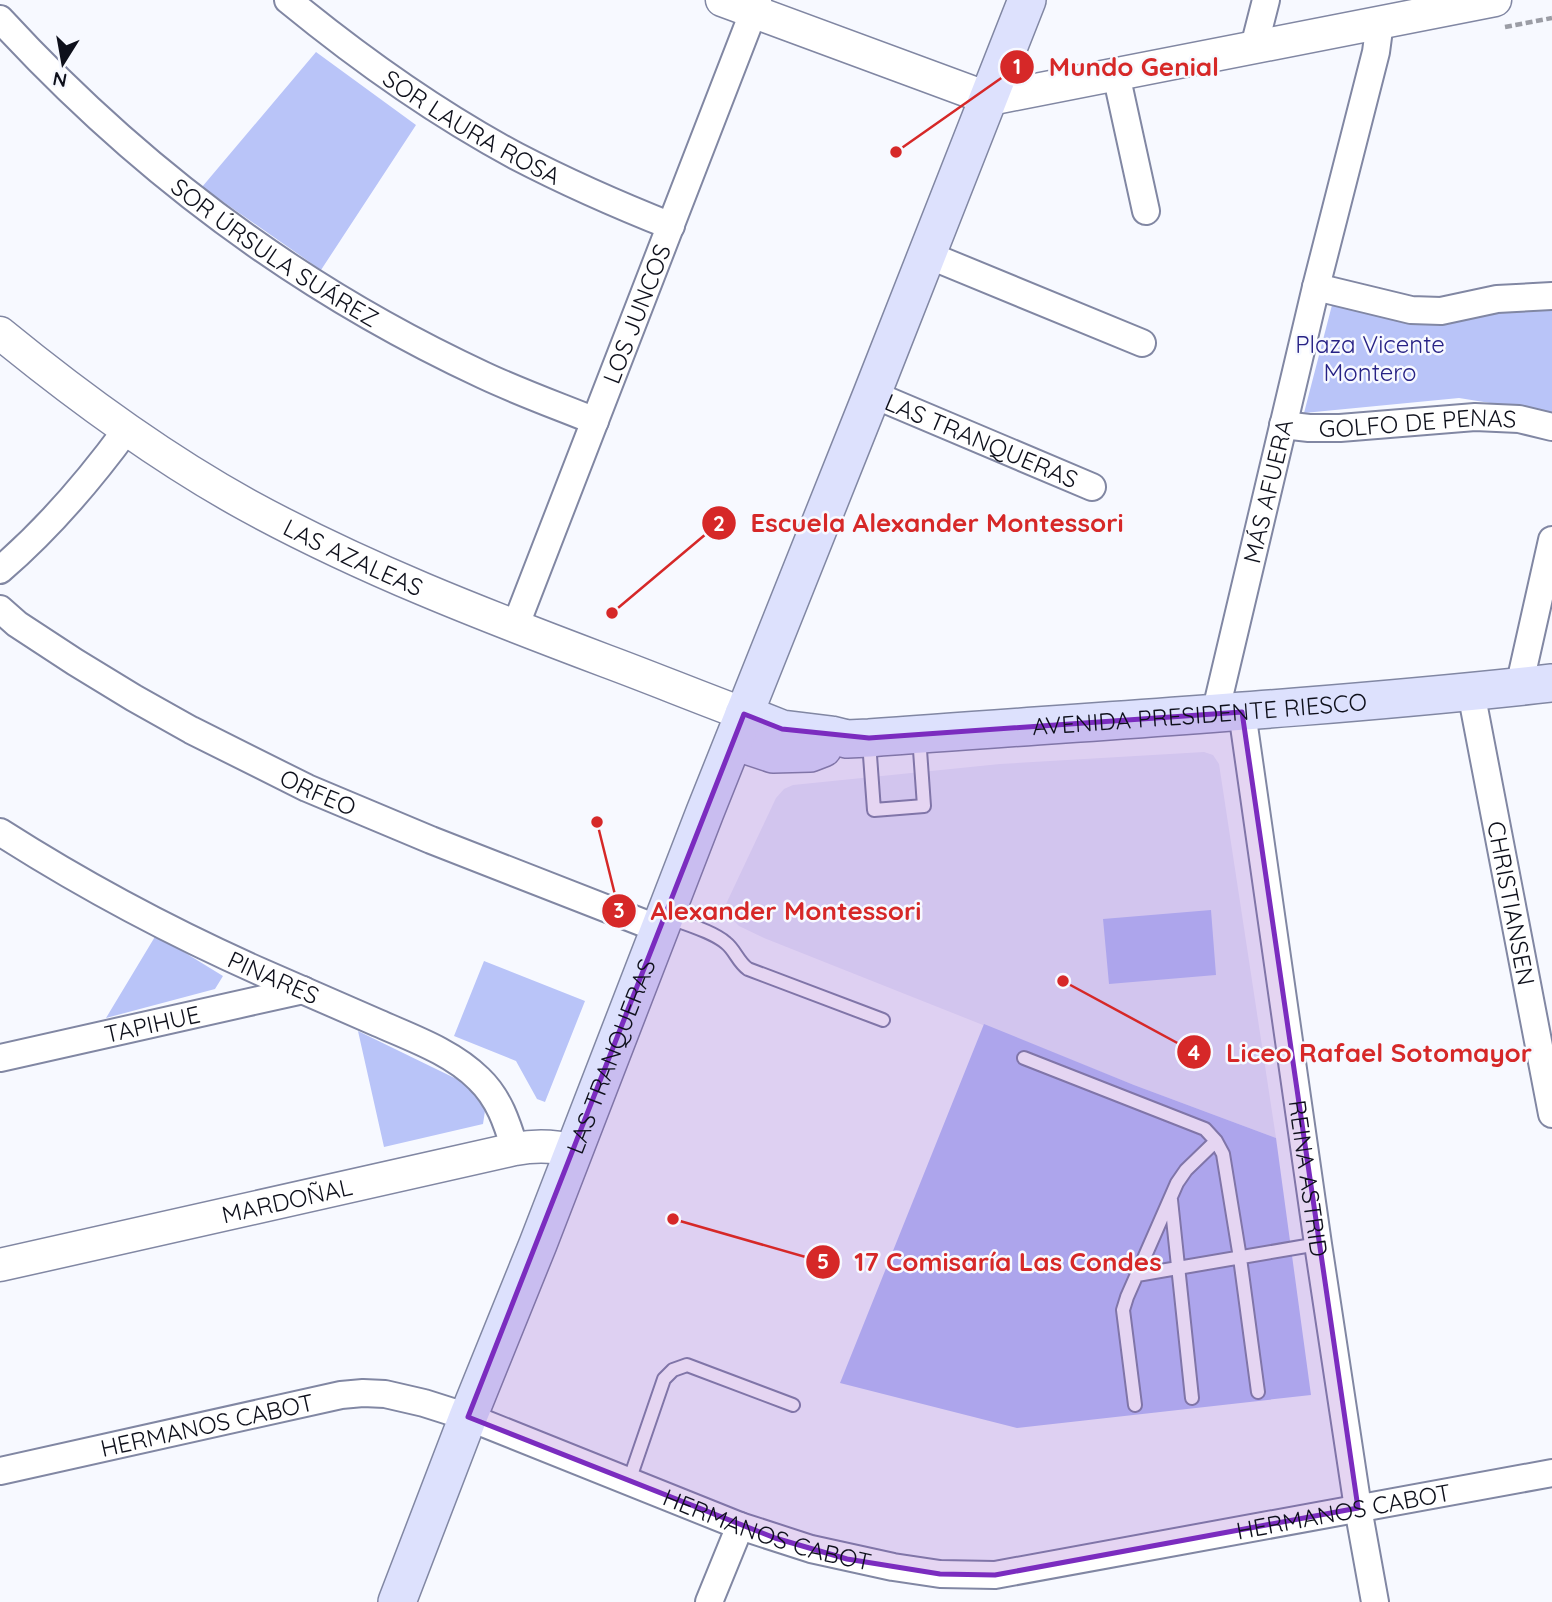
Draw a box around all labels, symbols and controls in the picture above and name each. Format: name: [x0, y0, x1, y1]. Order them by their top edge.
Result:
north arrow: [28, 28, 98, 98]
callout: Mundo Genial: [1000, 43, 1233, 90]
text: Mundo Genial: [1049, 50, 1219, 83]
text: 1: [1013, 53, 1021, 79]
street label: SOR LAURA ROSA: [377, 63, 565, 191]
text: N: [51, 67, 69, 93]
street label: SOR ÚRSULA SUÁREZ: [165, 171, 384, 333]
street label: LOS JUNCOS: [596, 240, 677, 388]
park label: Plaza Vicente Montero: [1295, 329, 1445, 387]
street label: LAS TRANQUERAS: [881, 386, 1083, 494]
street label: GOLFO DE PENAS: [1319, 402, 1517, 443]
street label: MÁS AFUERA: [1236, 416, 1299, 566]
callout: Escuela Alexander Montessori: [701, 500, 1137, 547]
text: Escuela Alexander Montessori: [750, 506, 1124, 539]
text: 2: [713, 510, 725, 536]
street label: LAS AZALEAS: [279, 512, 428, 602]
street label: AVENIDA PRESIDENTE RIESCO: [1031, 686, 1368, 741]
street label: ORFEO: [275, 762, 361, 822]
street label: CHRISTIANSEN: [1481, 818, 1542, 988]
callout: Alexander Montessori: [601, 887, 935, 934]
text: Alexander Montessori: [651, 894, 922, 927]
text: 3: [613, 897, 625, 923]
street label: PINARES: [223, 944, 324, 1010]
street label: LAS TRANQUERAS: [559, 955, 662, 1158]
street label: TAPIHUE: [102, 999, 203, 1049]
callout: Liceo Rafael Sotomayor: [1177, 1029, 1546, 1076]
text: Liceo Rafael Sotomayor: [1226, 1036, 1532, 1069]
text: 4: [1188, 1039, 1200, 1065]
street label: REINA ASTRID: [1283, 1098, 1335, 1259]
street label: MARDOÑAL: [219, 1171, 355, 1230]
callout: 17 Comisaría Las Condes: [806, 1238, 1176, 1285]
text: 17 Comisaría Las Condes: [854, 1245, 1162, 1278]
text: 5: [817, 1248, 829, 1274]
street label: HERMANOS CABOT: [97, 1387, 316, 1463]
street label: HERMANOS CABOT: [1234, 1477, 1453, 1546]
street label: HERMANOS CABOT: [659, 1482, 874, 1577]

